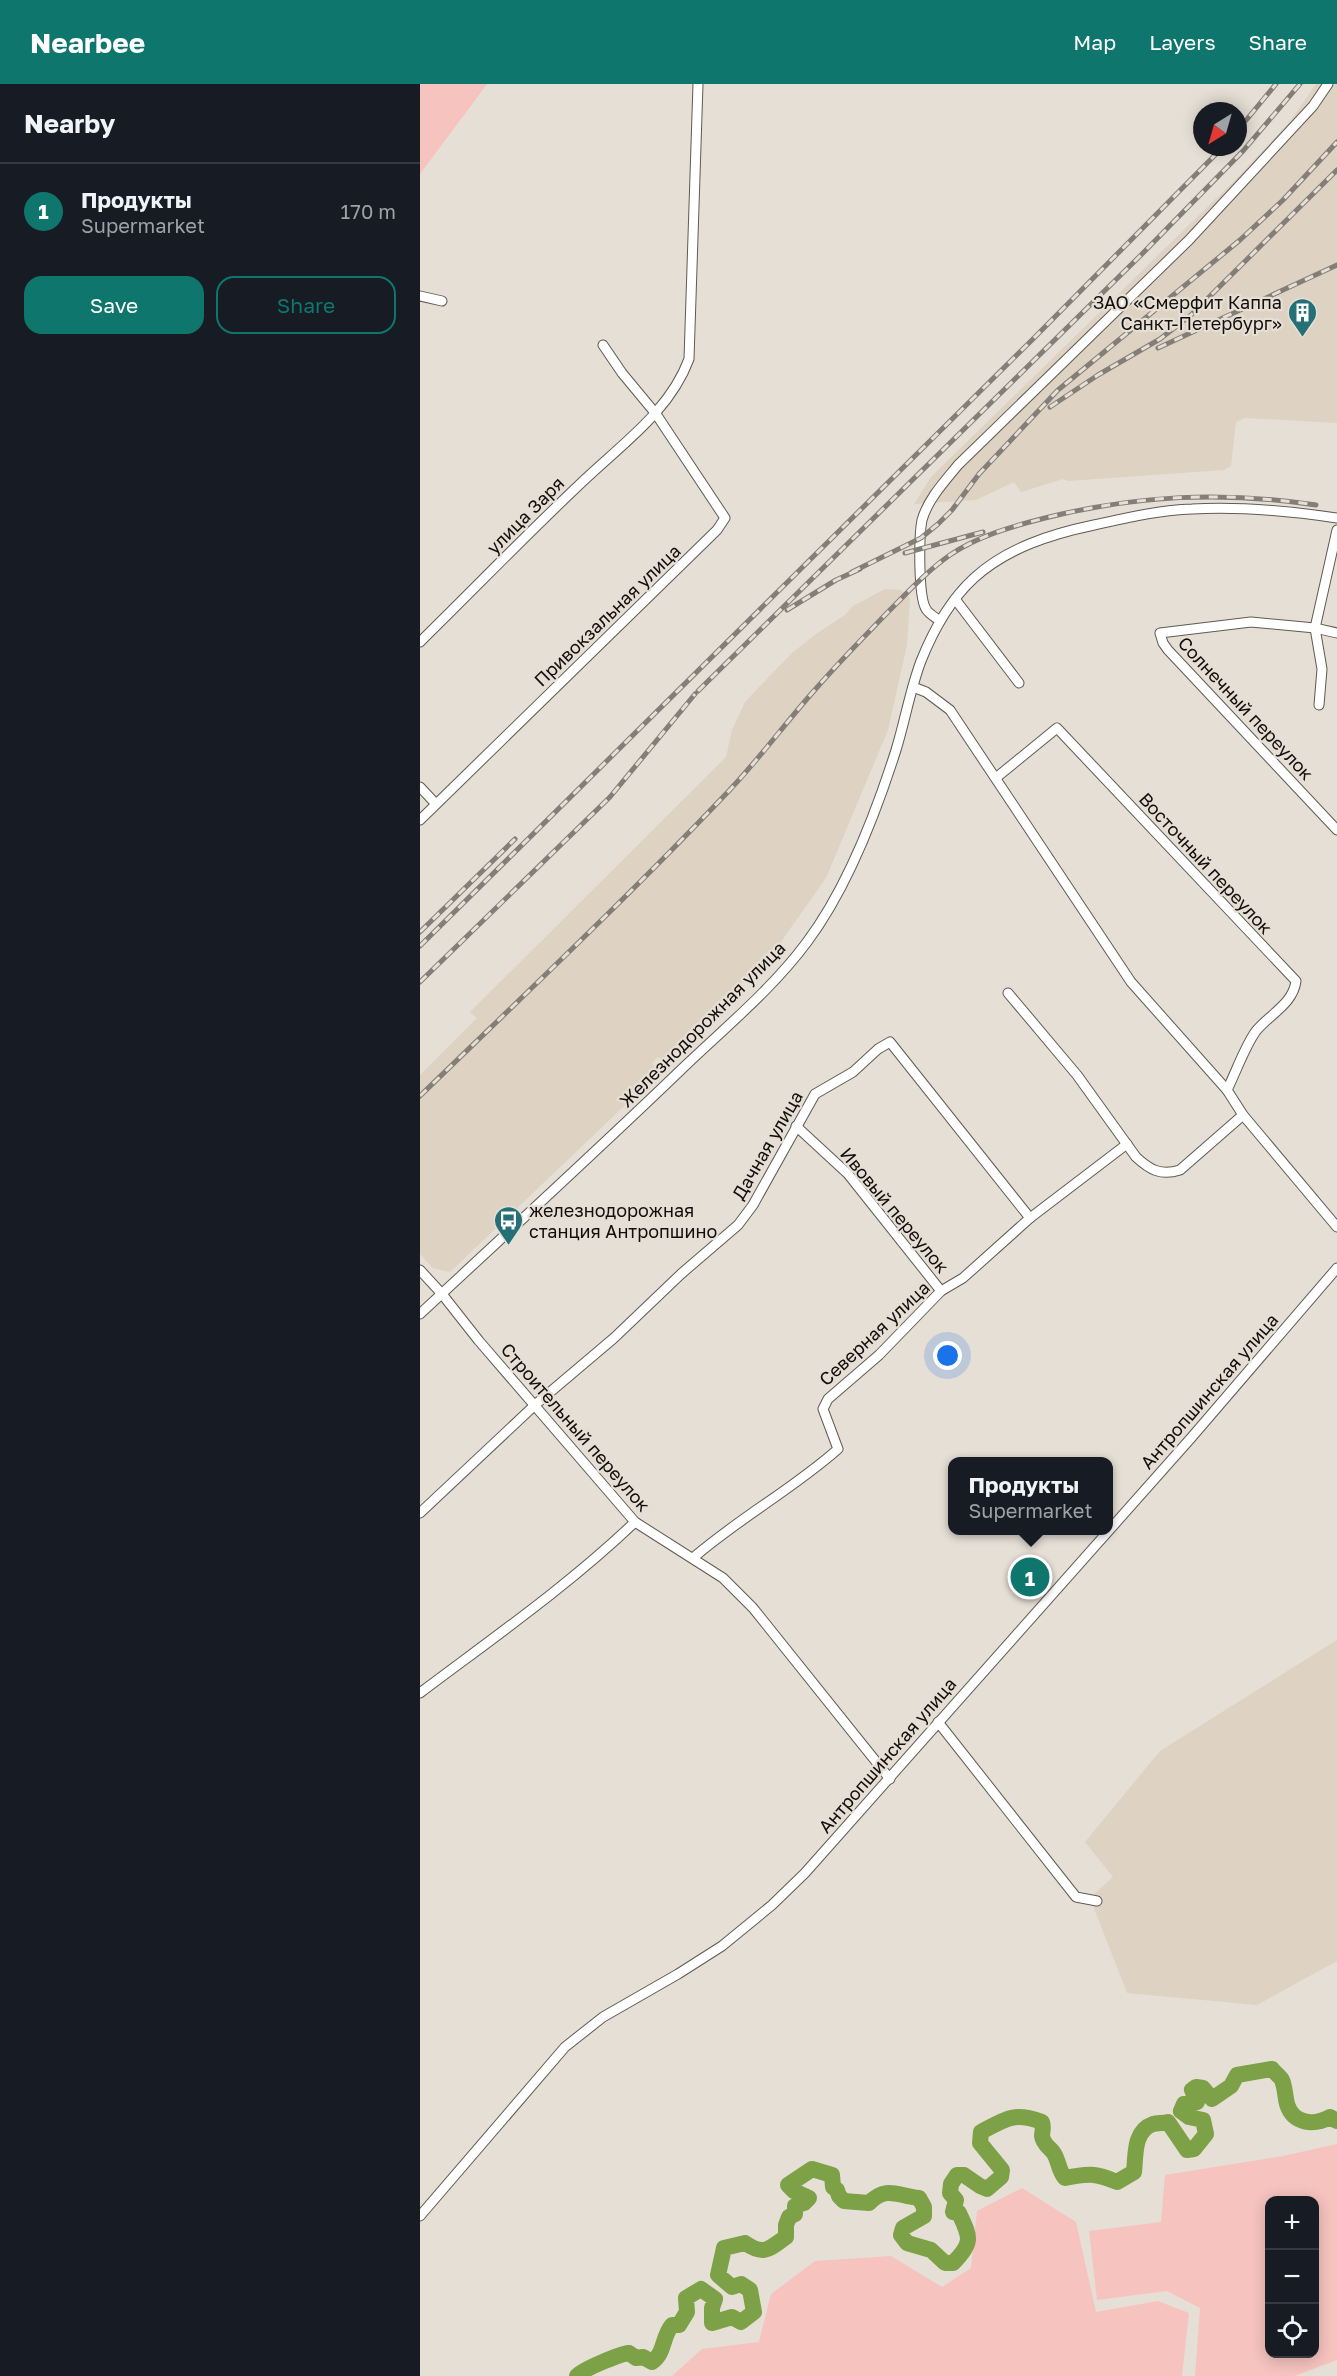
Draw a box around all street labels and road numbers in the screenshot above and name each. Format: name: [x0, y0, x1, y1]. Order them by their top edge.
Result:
street label: улица Заря: [482, 472, 568, 558]
street label: Привокзальная улица: [529, 539, 685, 691]
street label: Солнечный переулок: [1174, 632, 1318, 784]
street label: Восточный переулок: [1135, 788, 1277, 938]
street label: Железнодорожная улица: [615, 937, 789, 1111]
street label: Дачная улица: [727, 1087, 807, 1203]
street label: Ивовый переулок: [836, 1143, 954, 1277]
street label: Северная улица: [814, 1276, 934, 1390]
street label: Антропшинская улица: [1136, 1309, 1282, 1473]
street label: Строительный переулок: [497, 1338, 655, 1516]
street label: Антропшинская улица: [814, 1673, 960, 1837]

